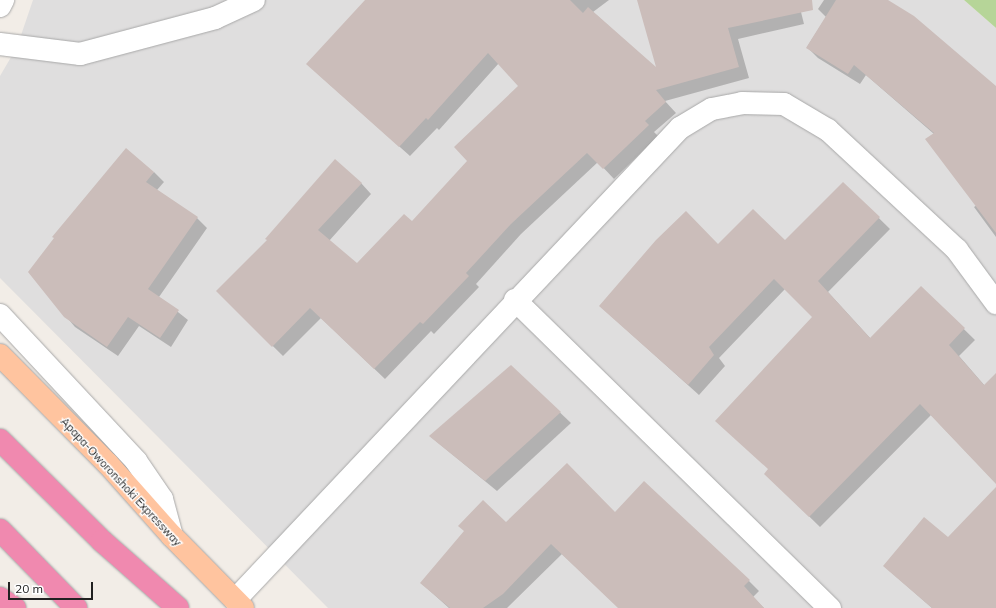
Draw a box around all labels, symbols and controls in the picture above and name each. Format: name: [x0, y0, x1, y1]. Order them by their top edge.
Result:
street label: Apapa-Oworonshoki Expressway: [58, 415, 184, 549]
scale bar: [10, 574, 95, 600]
text: 20 m: [15, 581, 43, 596]

